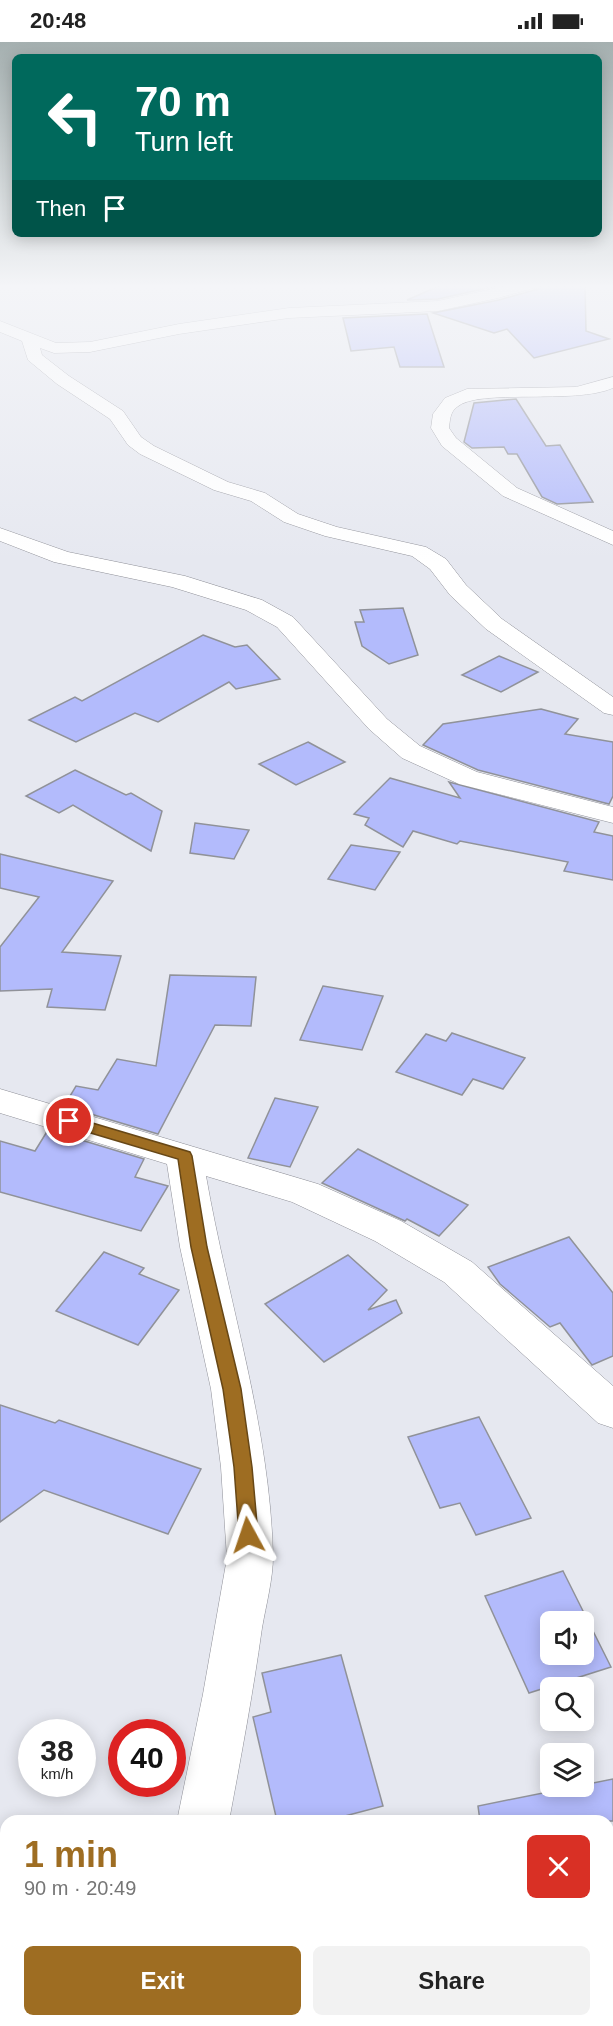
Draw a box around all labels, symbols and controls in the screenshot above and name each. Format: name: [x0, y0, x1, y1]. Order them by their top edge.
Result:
text: 20:48: [30, 8, 86, 33]
icon: left: [36, 78, 114, 156]
text: 70 m: [135, 78, 231, 125]
text: Turn left: [135, 127, 233, 157]
icon: arrive: [98, 192, 131, 225]
text: Then: [36, 196, 86, 221]
pin: [43, 1095, 94, 1146]
icon: arrive: [52, 1104, 85, 1137]
position arrow: [216, 1503, 280, 1567]
map controls: [540, 1611, 594, 1797]
button: sound: [540, 1611, 594, 1665]
button: search: [540, 1677, 594, 1731]
speed limit sign: 40: [108, 1719, 186, 1797]
text: 38: [40, 1734, 74, 1767]
button: layers: [540, 1743, 594, 1797]
text: km/h: [41, 1765, 73, 1782]
text: 1 min: [24, 1834, 118, 1875]
button: close: [527, 1835, 590, 1898]
text: 90 m · 20:49: [24, 1877, 136, 1899]
button: Exit: [24, 1946, 301, 2015]
button: Share: [313, 1946, 590, 2015]

